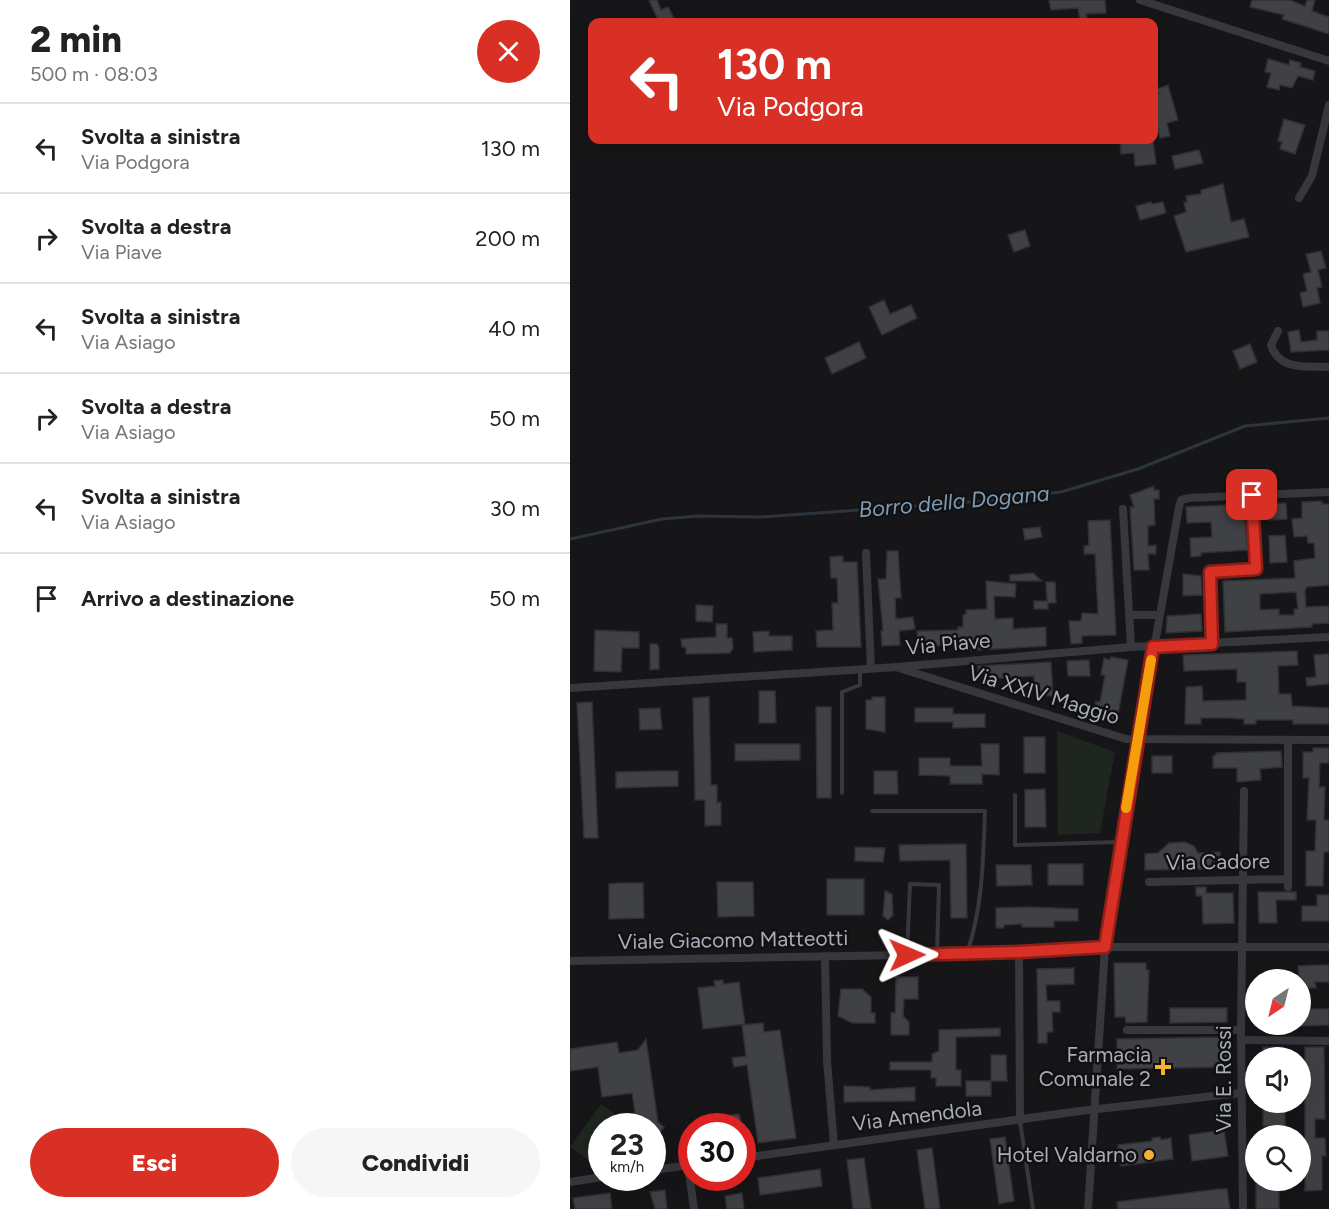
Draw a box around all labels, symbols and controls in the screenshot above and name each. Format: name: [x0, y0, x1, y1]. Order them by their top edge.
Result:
text: 2 min: [30, 18, 122, 61]
button: close: [477, 20, 540, 83]
text: 130 m: [717, 39, 832, 90]
icon: left: [618, 42, 696, 120]
text: 500 m · 08:03: [30, 62, 158, 86]
text: Via Podgora: [717, 90, 864, 123]
text: Svolta a sinistra: [81, 123, 240, 150]
icon: left: [30, 132, 63, 165]
text: 130 m: [481, 135, 540, 162]
text: Via Podgora: [81, 150, 190, 174]
text: Svolta a destra: [81, 213, 231, 240]
icon: right: [30, 222, 63, 255]
text: 200 m: [475, 225, 540, 252]
text: Via Piave: [81, 240, 162, 264]
text: Svolta a sinistra: [81, 303, 240, 330]
icon: left: [30, 312, 63, 345]
text: 40 m: [488, 315, 540, 342]
text: Via Asiago: [81, 330, 176, 354]
text: Svolta a destra: [81, 393, 231, 420]
icon: right: [30, 402, 63, 435]
text: 50 m: [489, 405, 540, 432]
text: Via Asiago: [81, 420, 176, 444]
pin: [1226, 469, 1277, 520]
icon: arrive: [1235, 478, 1268, 511]
water label: Borro della Dogana: [858, 480, 1051, 523]
text: Svolta a sinistra: [81, 483, 240, 510]
icon: left: [30, 492, 63, 525]
text: 30 m: [490, 495, 540, 522]
text: Via Asiago: [81, 510, 176, 534]
icon: arrive: [30, 582, 63, 615]
text: Arrivo a destinazione: [81, 585, 294, 612]
text: 50 m: [489, 585, 540, 612]
street label: Via Piave: [905, 627, 991, 660]
street label: Via XXIV Maggio: [966, 660, 1123, 729]
street label: Via Cadore: [1166, 848, 1270, 875]
position arrow: [875, 923, 939, 987]
street label: Viale Giacomo Matteotti: [618, 925, 848, 954]
north arrow: [1245, 969, 1311, 1035]
map controls: [1245, 969, 1311, 1191]
street label: Via E. Rossi: [1211, 1025, 1236, 1133]
place label: Farmacia Comunale 2: [1039, 1042, 1151, 1091]
button: sound: [1245, 1047, 1311, 1113]
marker: Farmacia Comunale 2: [1156, 1060, 1170, 1074]
street label: Via Amendola: [851, 1095, 983, 1136]
speed limit sign: 30: [678, 1113, 756, 1191]
button: search: [1245, 1125, 1311, 1191]
text: 23: [610, 1126, 644, 1163]
button: Esci: [30, 1128, 279, 1197]
button: Condividi: [291, 1128, 540, 1197]
place label: Hotel Valdarno: [997, 1142, 1137, 1167]
marker: Hotel Valdarno: [1142, 1148, 1156, 1162]
text: km/h: [610, 1158, 644, 1176]

